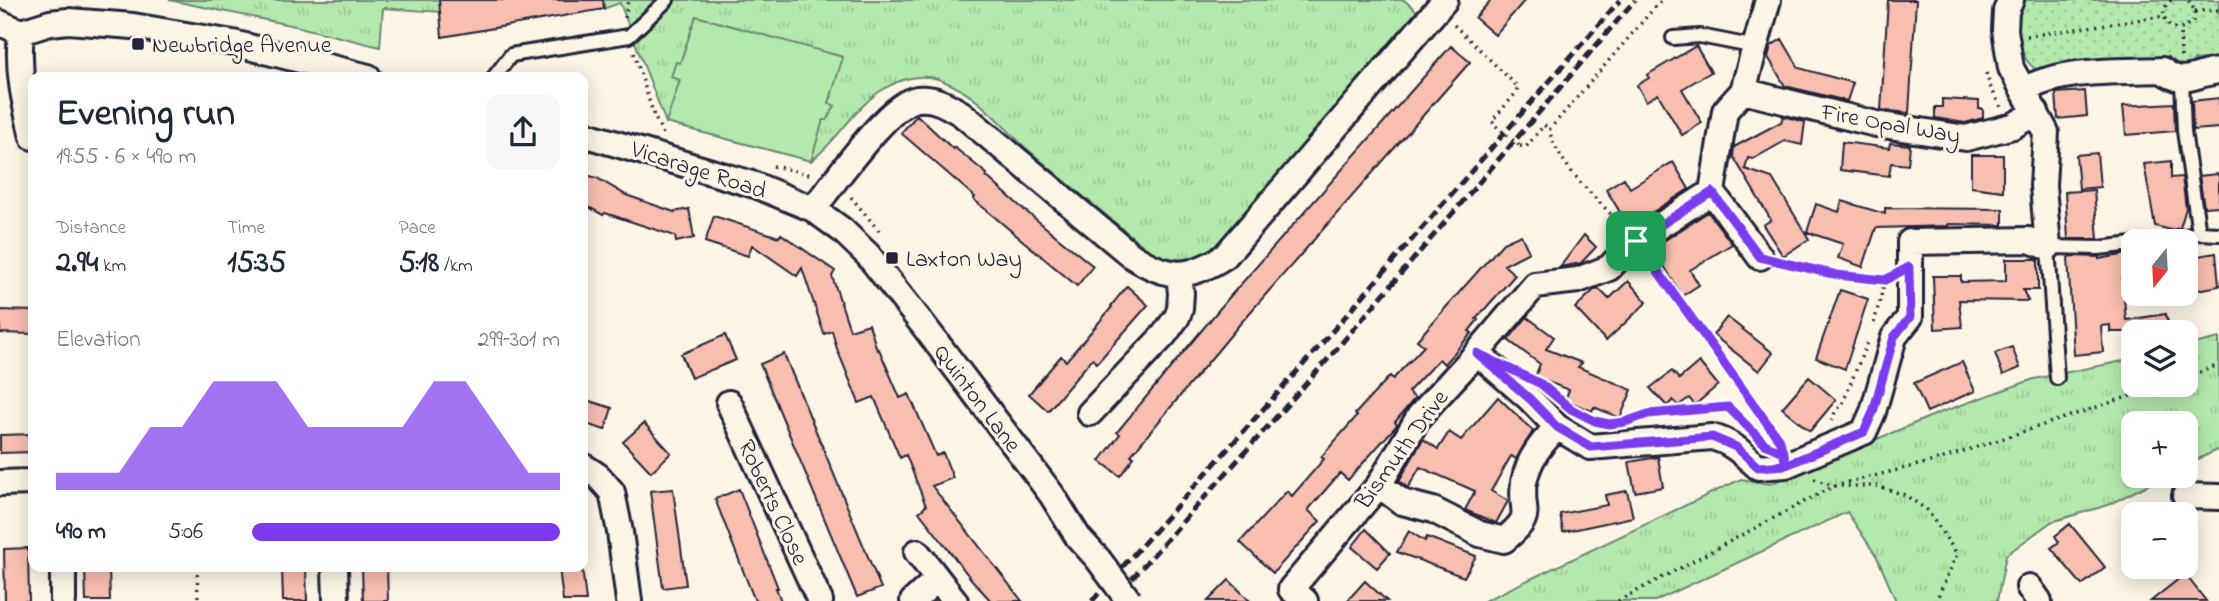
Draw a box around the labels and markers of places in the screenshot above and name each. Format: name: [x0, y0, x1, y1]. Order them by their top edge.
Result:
place label: Newbridge Avenue: [152, 29, 332, 64]
marker: Newbridge Avenue: [130, 36, 146, 52]
pin: [1606, 211, 1666, 271]
place label: Laxton Way: [906, 243, 1022, 279]
marker: Laxton Way: [884, 250, 900, 266]

